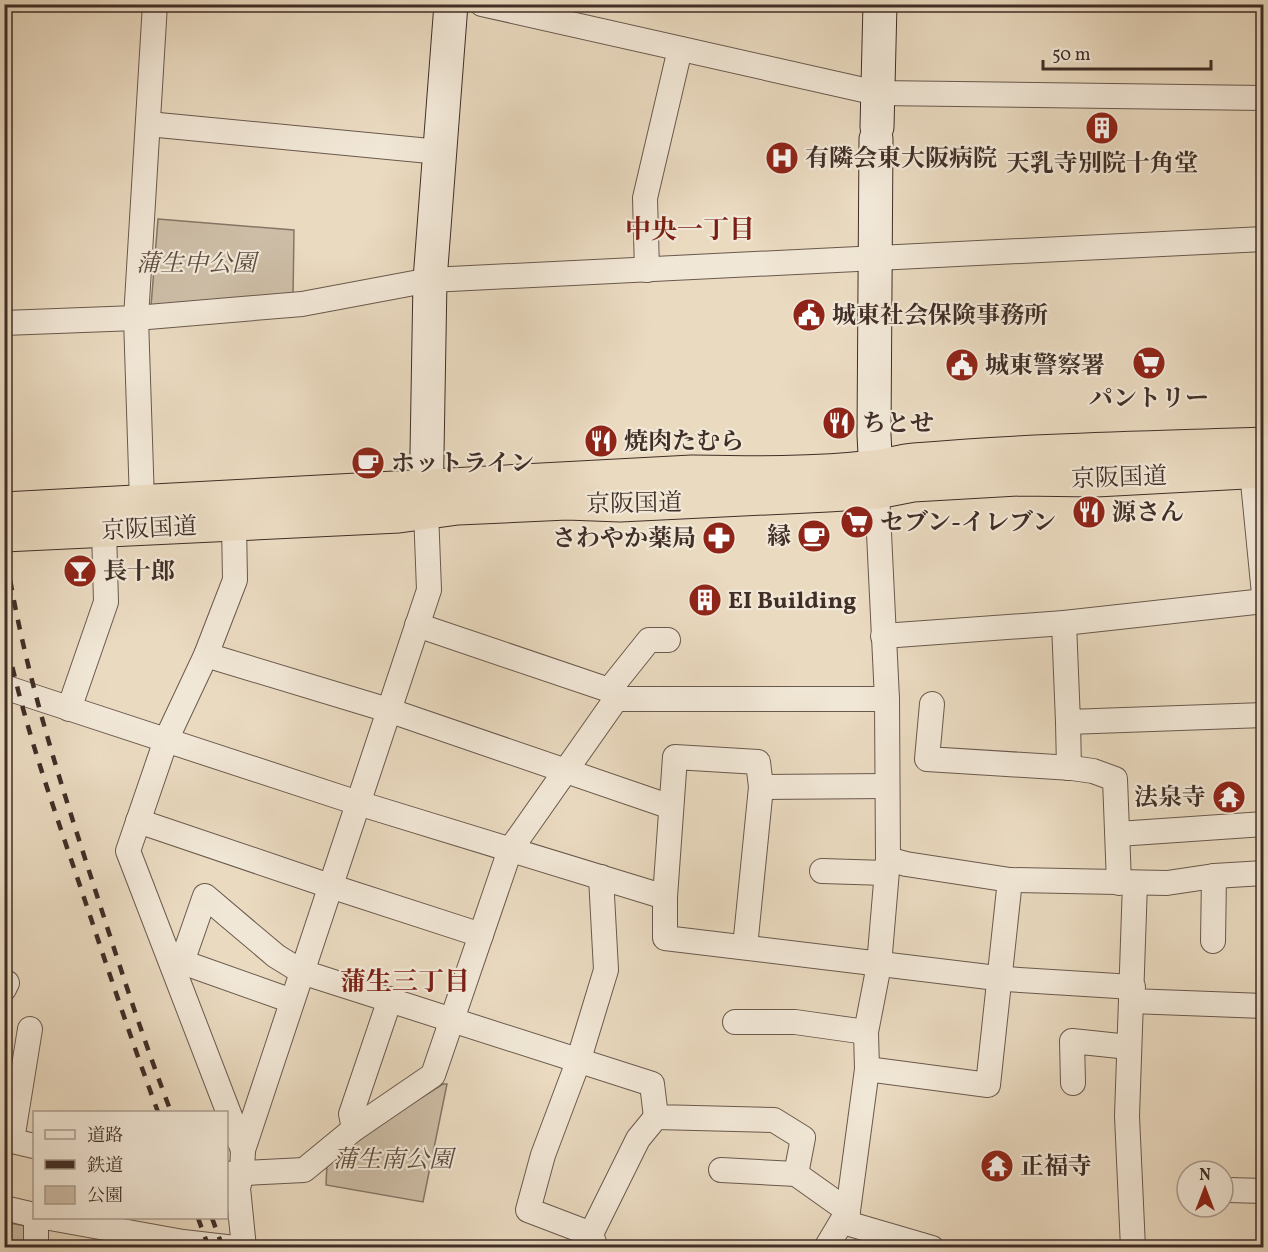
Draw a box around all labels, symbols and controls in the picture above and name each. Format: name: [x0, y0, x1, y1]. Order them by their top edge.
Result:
scale bar: [1043, 33, 1211, 71]
text: 50 m: [1052, 43, 1091, 68]
building icon: 天乳寺別院十角堂: [1084, 110, 1120, 146]
hospital icon: 有隣会東大阪病院: [764, 140, 800, 176]
place label: 有隣会東大阪病院: [805, 143, 997, 177]
place label: 天乳寺別院十角堂: [1006, 148, 1198, 182]
district label: 中央一丁目: [625, 213, 755, 249]
park label: 蒲生中公園: [136, 248, 260, 282]
public building icon: 城東社会保険事務所: [791, 297, 827, 333]
place label: 城東社会保険事務所: [832, 300, 1048, 334]
supermarket icon: パントリー: [1131, 345, 1167, 381]
public building icon: 城東警察署: [944, 347, 980, 383]
place label: 城東警察署: [985, 350, 1105, 384]
place label: パントリー: [1089, 383, 1209, 417]
restaurant icon: ちとせ: [821, 405, 857, 441]
place label: ちとせ: [862, 408, 934, 442]
restaurant icon: 焼肉たむら: [583, 423, 619, 459]
place label: 焼肉たむら: [624, 426, 744, 460]
cafe icon: ホットライン: [350, 445, 386, 481]
place label: ホットライン: [391, 448, 534, 482]
street label: 京阪国道: [1071, 460, 1168, 498]
street label: 京阪国道: [586, 487, 682, 523]
restaurant icon: 源さん: [1071, 494, 1107, 530]
place label: 源さん: [1112, 497, 1184, 531]
supermarket icon: セブン-イレブン: [839, 504, 875, 540]
place label: セブン-イレブン: [880, 507, 1056, 541]
street label: 京阪国道: [100, 511, 198, 549]
cafe icon: 縁: [796, 518, 832, 554]
pharmacy icon: さわやか薬局: [701, 520, 737, 556]
place label: 縁: [767, 521, 791, 555]
place label: さわやか薬局: [552, 523, 696, 557]
bar icon: 長十郎: [62, 553, 98, 589]
place label: 長十郎: [103, 556, 175, 590]
building icon: EI Building: [687, 582, 723, 618]
place label: EI Building: [728, 585, 856, 619]
temple icon: 法泉寺: [1211, 779, 1247, 815]
place label: 法泉寺: [1134, 782, 1206, 816]
district label: 蒲生三丁目: [340, 965, 470, 1001]
legend: [33, 1111, 228, 1219]
text: 道路: [87, 1124, 123, 1149]
park label: 蒲生南公園: [333, 1144, 457, 1178]
temple icon: 正福寺: [979, 1148, 1015, 1184]
place label: 正福寺: [1020, 1151, 1092, 1185]
text: 鉄道: [87, 1154, 123, 1179]
north arrow: [1175, 1159, 1235, 1219]
text: N: [1199, 1165, 1211, 1187]
text: 公園: [87, 1184, 123, 1209]

